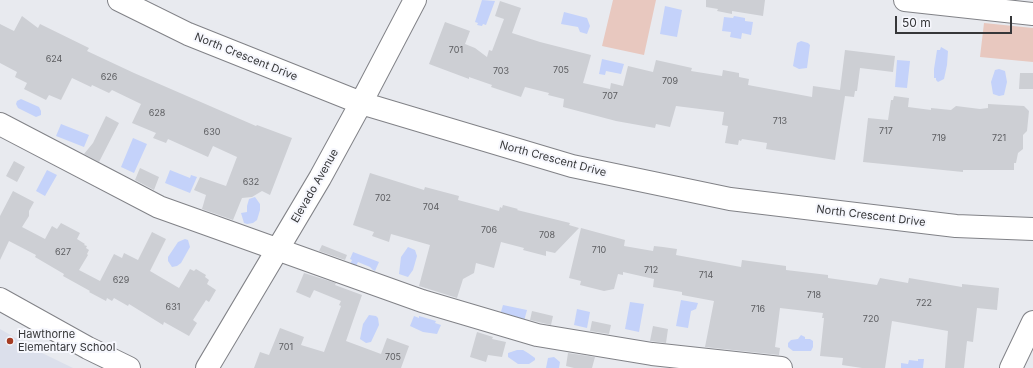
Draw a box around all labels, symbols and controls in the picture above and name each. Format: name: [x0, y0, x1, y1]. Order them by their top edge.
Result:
scale bar: [897, 8, 1014, 34]
text: 50 m: [902, 15, 931, 30]
street label: North Crescent Drive: [193, 30, 299, 84]
house number: 701: [449, 45, 463, 55]
house number: 624: [46, 54, 62, 64]
house number: 705: [553, 65, 569, 75]
house number: 703: [493, 66, 509, 76]
house number: 626: [101, 72, 117, 82]
house number: 709: [662, 76, 678, 86]
house number: 707: [602, 91, 618, 101]
house number: 628: [149, 108, 165, 118]
house number: 713: [773, 116, 787, 126]
house number: 717: [879, 126, 893, 136]
house number: 630: [204, 127, 220, 137]
house number: 719: [932, 133, 946, 143]
house number: 721: [992, 133, 1006, 143]
street label: North Crescent Drive: [498, 138, 608, 180]
street label: Elevado Avenue: [289, 147, 341, 225]
house number: 632: [243, 177, 259, 187]
house number: 702: [375, 193, 391, 203]
house number: 704: [423, 202, 439, 212]
street label: North Crescent Drive: [816, 203, 926, 229]
house number: 706: [481, 225, 497, 235]
house number: 708: [539, 230, 555, 240]
house number: 710: [592, 245, 606, 255]
house number: 627: [55, 247, 71, 257]
house number: 712: [644, 265, 658, 275]
house number: 714: [699, 270, 713, 280]
house number: 629: [113, 275, 129, 285]
house number: 718: [807, 290, 821, 300]
house number: 722: [916, 298, 932, 308]
house number: 631: [166, 302, 180, 312]
house number: 716: [751, 304, 765, 314]
house number: 720: [863, 314, 879, 324]
place label: Hawthorne Elementary School: [18, 328, 115, 354]
marker: Hawthorne Elementary School: [5, 336, 15, 346]
house number: 701: [279, 342, 293, 352]
house number: 705: [385, 352, 401, 362]

